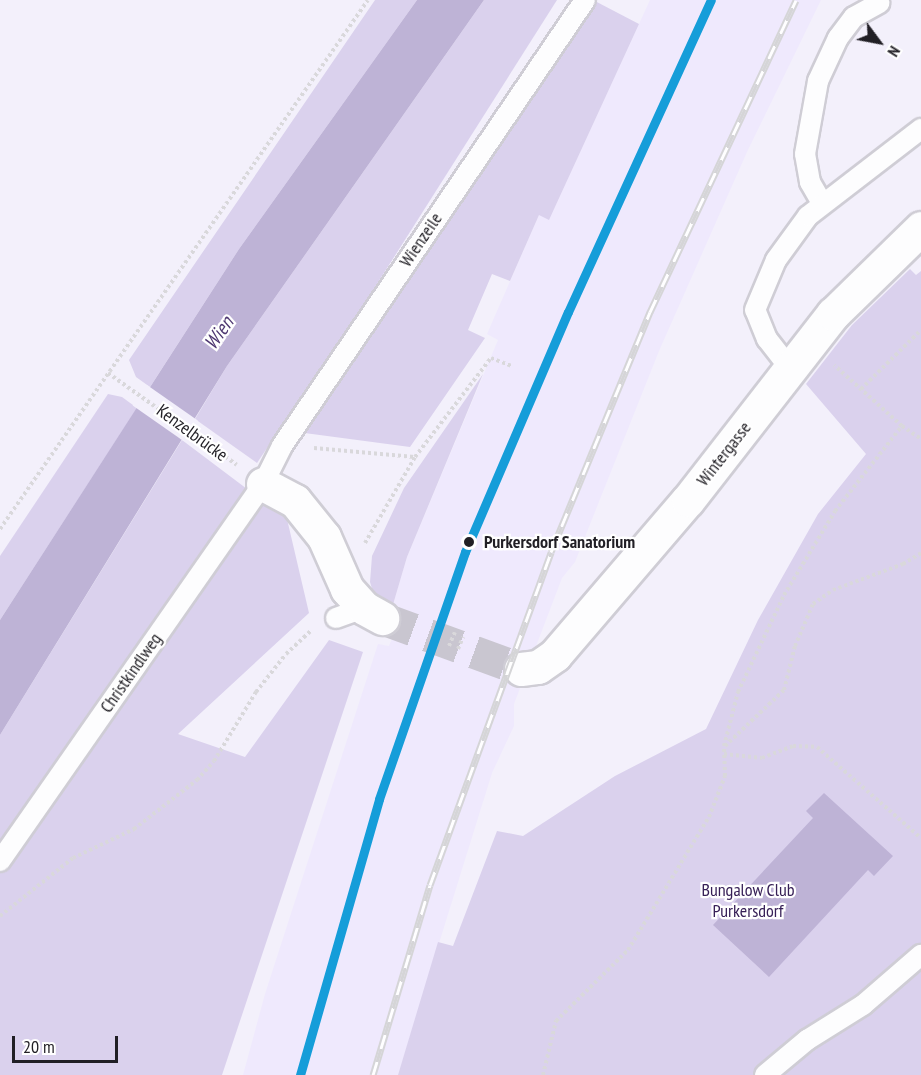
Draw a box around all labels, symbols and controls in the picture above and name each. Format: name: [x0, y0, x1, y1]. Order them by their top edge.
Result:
north arrow: [849, 12, 909, 72]
text: N: [883, 43, 905, 60]
street label: Wienzeile: [395, 209, 447, 271]
water label: Wien: [199, 312, 239, 354]
street label: Kenzelbrücke: [152, 400, 232, 466]
street label: Wintergasse: [692, 418, 756, 490]
place label: Purkersdorf Sanatorium: [484, 531, 635, 553]
marker: Purkersdorf Sanatorium: [459, 532, 479, 552]
street label: Christkindlweg: [96, 629, 166, 717]
park label: Bungalow Club Purkersdorf: [701, 880, 795, 922]
scale bar: [15, 1024, 122, 1062]
text: 20 m: [23, 1035, 55, 1058]

